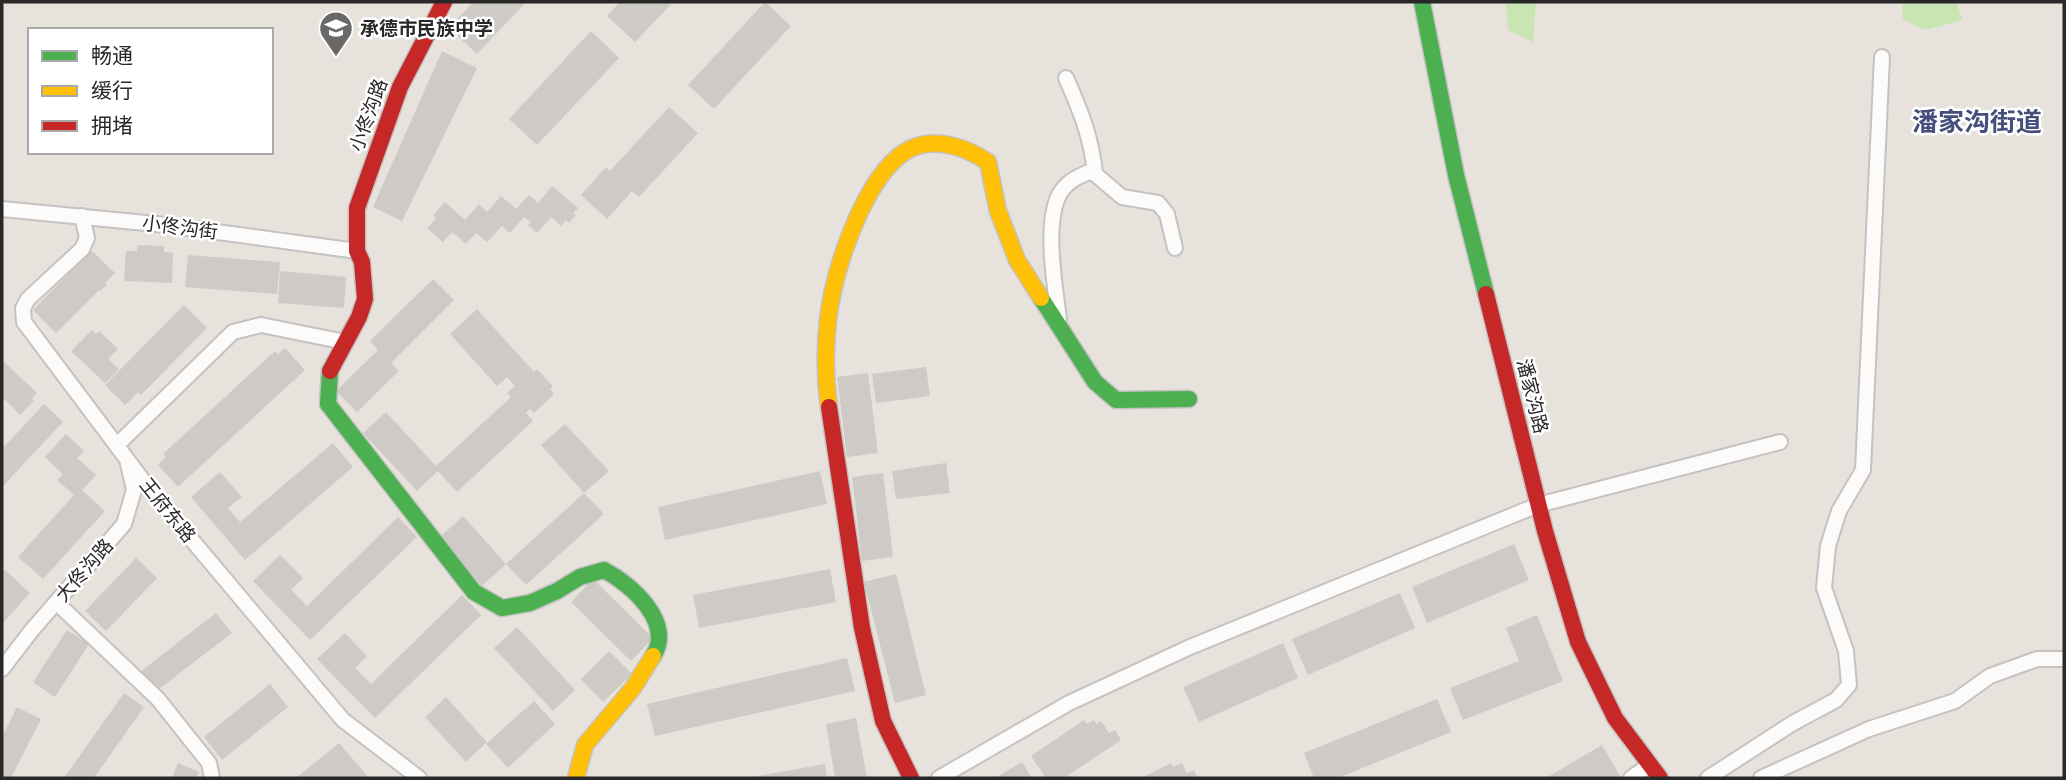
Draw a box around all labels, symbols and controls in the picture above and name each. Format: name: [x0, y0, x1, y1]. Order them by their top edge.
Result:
school or university icon: 承德市民族中学: [317, 9, 355, 58]
place label: 承德市民族中学: [360, 13, 493, 42]
legend: [28, 28, 273, 154]
text: 畅通: [91, 39, 133, 71]
text: 缓行: [91, 74, 133, 106]
street label: 小佟沟路: [341, 74, 394, 156]
district label: 潘家沟街道: [1912, 102, 2042, 141]
text: 拥堵: [91, 109, 133, 141]
street label: 小佟沟街: [141, 207, 220, 246]
street label: 潘家沟路: [1510, 355, 1557, 436]
street label: 王府东路: [133, 471, 204, 548]
street label: 大佟沟路: [48, 531, 120, 608]

